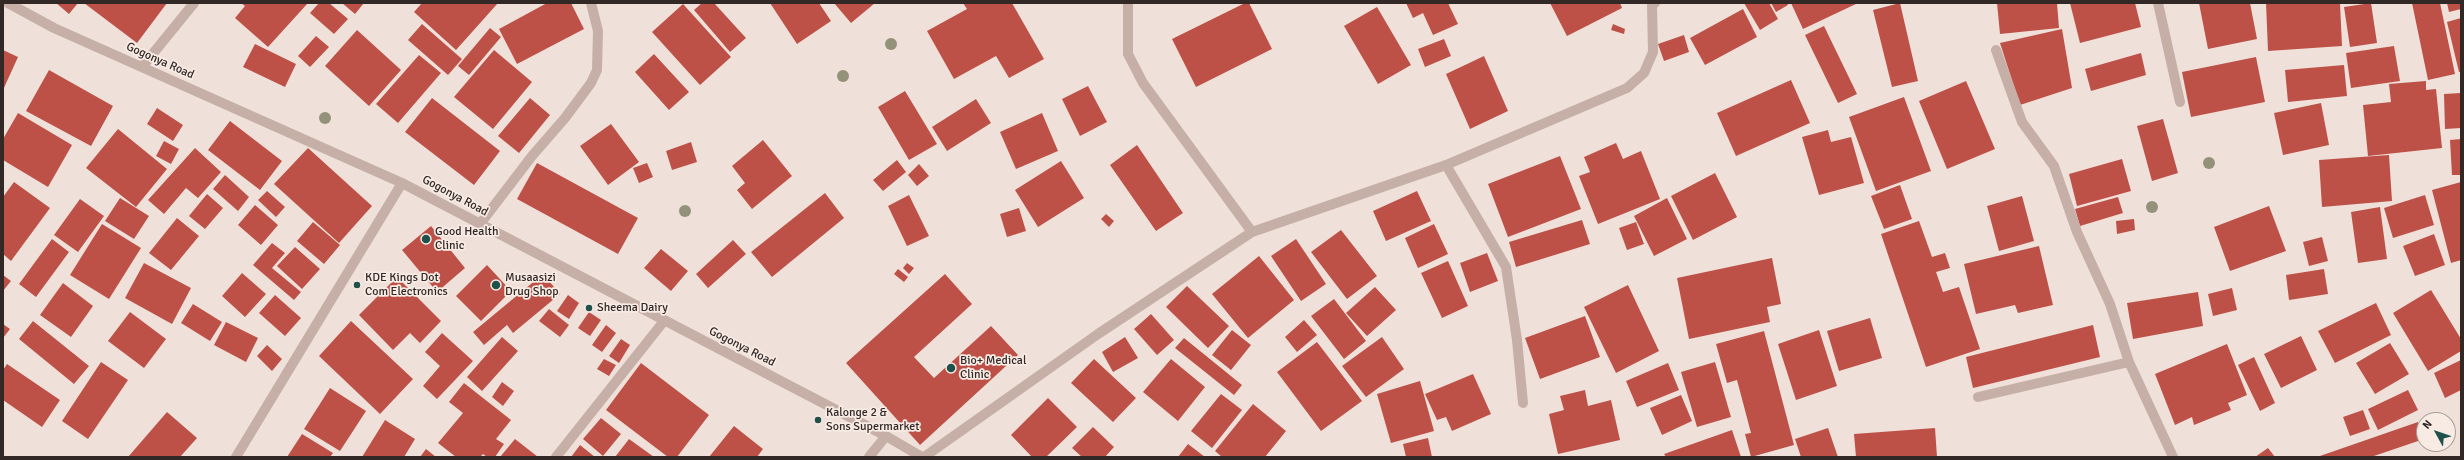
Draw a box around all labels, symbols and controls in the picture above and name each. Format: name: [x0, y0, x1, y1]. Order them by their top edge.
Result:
street label: Gogonya Road: [124, 40, 196, 82]
street label: Gogonya Road: [420, 173, 490, 219]
place label: Good Health Clinic: [435, 225, 498, 253]
marker: Good Health Clinic: [420, 233, 432, 245]
place label: KDE Kings Dot Com Electronics: [365, 271, 448, 299]
place label: Musaasizi Drug Shop: [505, 271, 559, 299]
marker: Musaasizi Drug Shop: [490, 279, 502, 291]
marker: KDE Kings Dot Com Electronics: [352, 280, 362, 290]
place label: Sheema Dairy: [597, 301, 668, 315]
marker: Sheema Dairy: [584, 303, 594, 313]
street label: Gogonya Road: [706, 324, 778, 370]
place label: Bio+ Medical Clinic: [960, 354, 1026, 382]
marker: Bio+ Medical Clinic: [945, 362, 957, 374]
place label: Kalonge 2 & Sons Supermarket: [826, 406, 919, 434]
north arrow: [2416, 412, 2456, 452]
marker: Kalonge 2 & Sons Supermarket: [813, 415, 823, 425]
text: N: [2420, 417, 2435, 432]

